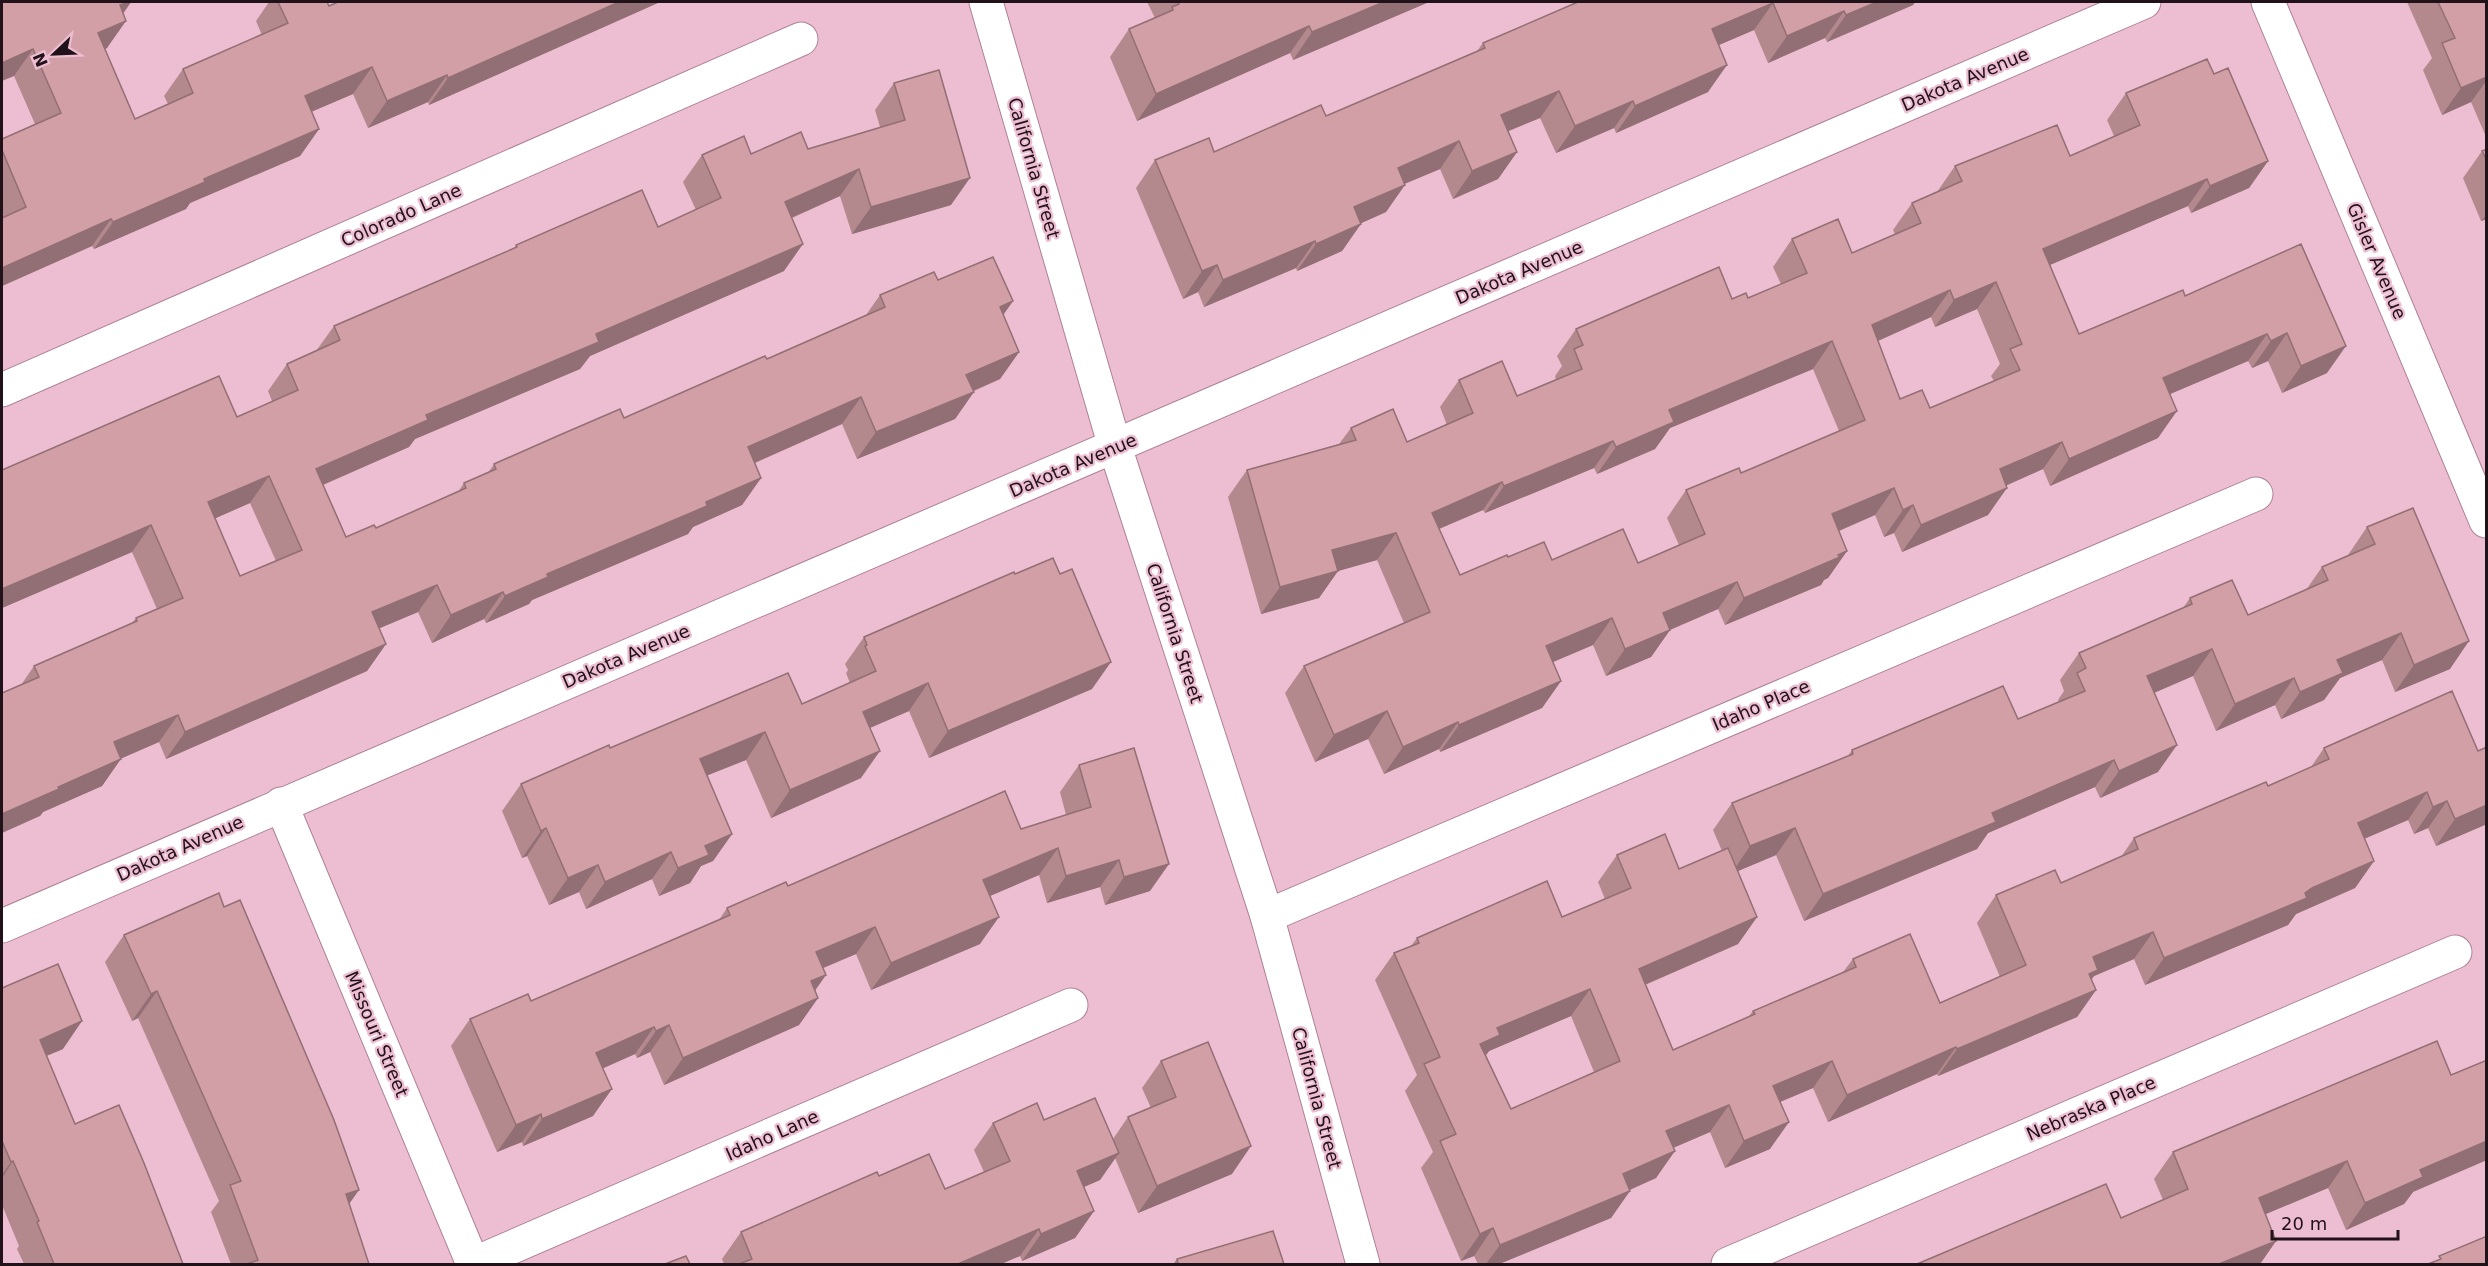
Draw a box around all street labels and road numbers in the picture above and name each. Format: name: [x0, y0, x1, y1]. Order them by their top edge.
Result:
street label: Dakota Avenue: [1898, 43, 2032, 115]
street label: California Street: [1004, 95, 1064, 241]
street label: Colorado Lane: [337, 179, 465, 251]
street label: Gisler Avenue: [2343, 200, 2411, 322]
street label: Dakota Avenue: [1452, 236, 1586, 308]
street label: Dakota Avenue: [1006, 429, 1140, 501]
street label: California Street: [1142, 560, 1208, 706]
street label: Dakota Avenue: [559, 620, 693, 692]
street label: Idaho Place: [1709, 675, 1813, 735]
street label: Dakota Avenue: [113, 811, 247, 885]
street label: Missouri Street: [341, 968, 413, 1100]
street label: California Street: [1288, 1025, 1346, 1171]
street label: Nebraska Place: [2023, 1071, 2159, 1145]
street label: Idaho Lane: [722, 1105, 822, 1165]

